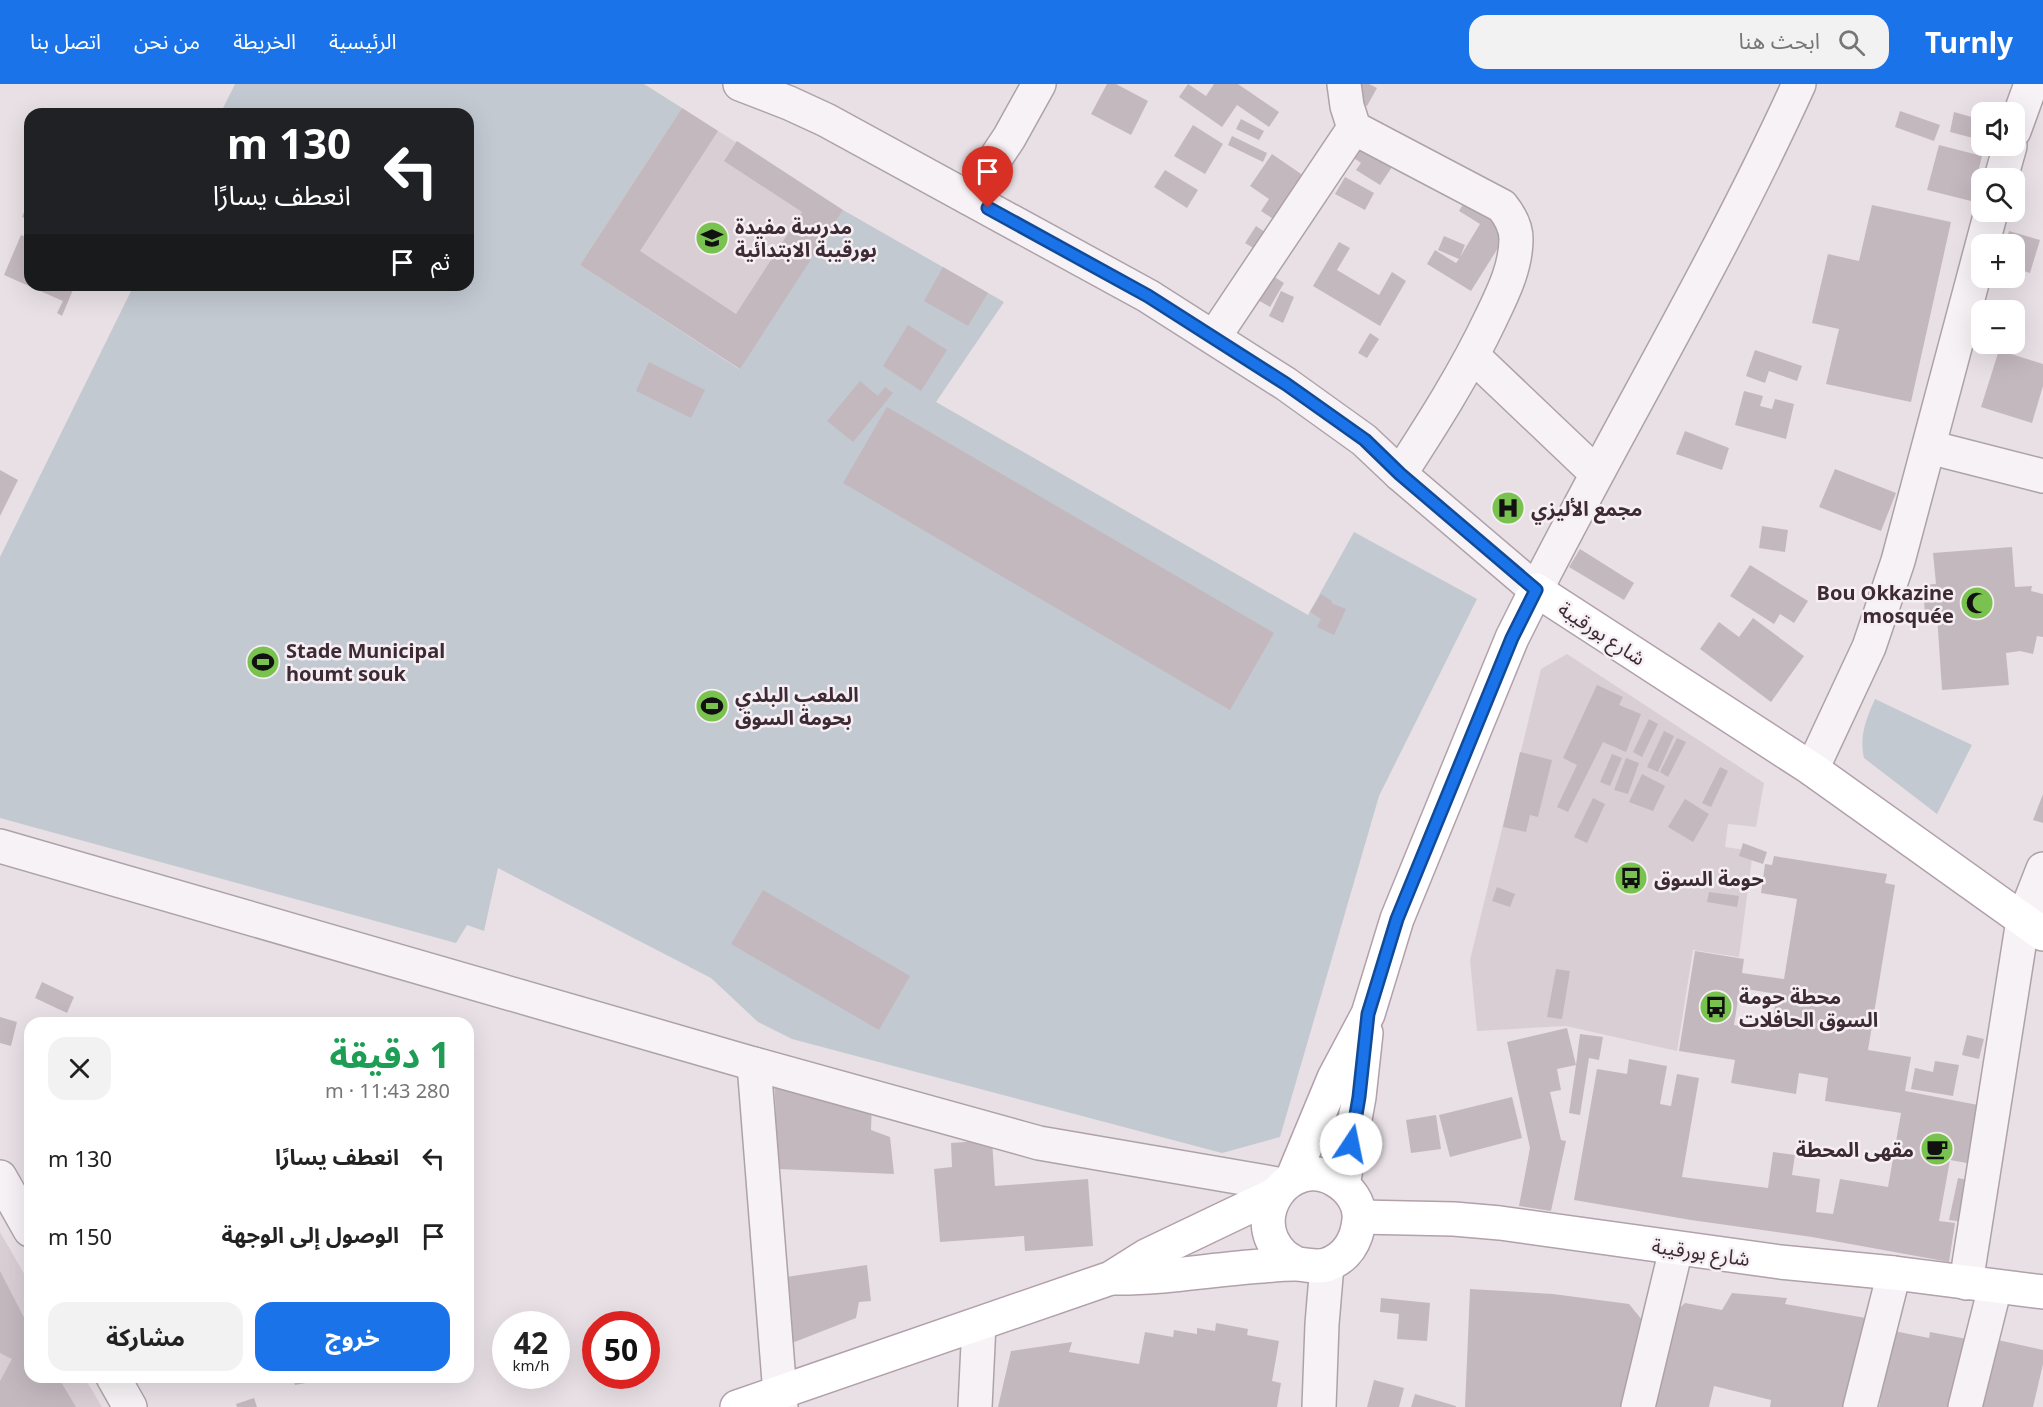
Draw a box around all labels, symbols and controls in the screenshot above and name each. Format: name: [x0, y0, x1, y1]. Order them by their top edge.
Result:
search box: [1469, 15, 1889, 69]
text: Turnly: [1925, 23, 2013, 61]
text: ابحث هنا: [1738, 25, 1820, 55]
icon: search: [1835, 26, 1868, 59]
text: اتصل بنا: [30, 27, 101, 55]
text: من نحن: [134, 27, 200, 55]
text: الخريطة: [233, 27, 296, 55]
text: الرئيسية: [329, 27, 397, 55]
map controls: [1971, 102, 2025, 354]
button: sound: [1971, 102, 2025, 156]
text: 130 m: [227, 114, 351, 171]
icon: left: [372, 132, 450, 210]
pin: [962, 146, 1013, 208]
icon: arrive: [971, 155, 1004, 188]
button: search: [1971, 168, 2025, 222]
text: انعطف يسارًا: [213, 176, 351, 213]
place label: مدرسة مفيدة بورقيبة الابتدائية: [735, 213, 877, 263]
school or university icon: مدرسة مفيدة بورقيبة الابتدائية: [694, 220, 730, 256]
button: +: [1971, 234, 2025, 288]
icon: arrive: [386, 246, 419, 279]
text: ثم: [431, 246, 450, 276]
button: −: [1971, 300, 2025, 354]
hospital icon: مجمع الأليزي: [1490, 490, 1526, 526]
place label: مجمع الأليزي: [1531, 495, 1642, 525]
place label: Bou Okkazine mosquée: [1817, 579, 1954, 629]
mosque icon: Bou Okkazine mosquée: [1959, 585, 1995, 621]
street label: شارع بورقيبة: [1552, 595, 1651, 673]
place label: Stade Municipal houmt souk: [286, 637, 445, 687]
sports icon: Stade Municipal houmt souk: [245, 644, 281, 680]
place label: الملعب البلدي بحومة السوق: [735, 681, 859, 731]
sports icon: الملعب البلدي بحومة السوق: [694, 688, 730, 724]
bus stop icon: حومة السوق: [1613, 860, 1649, 896]
place label: حومة السوق: [1654, 865, 1764, 892]
place label: محطة حومة السوق الحافلات: [1739, 983, 1878, 1033]
bus stop icon: محطة حومة السوق الحافلات: [1698, 989, 1734, 1025]
text: 1 دقيقة: [329, 1030, 450, 1079]
button: close: [48, 1037, 111, 1100]
text: 280 m · 11:43: [325, 1077, 450, 1104]
position arrow: [1319, 1112, 1383, 1176]
cafe icon: مقهى المحطة: [1919, 1131, 1955, 1167]
place label: مقهى المحطة: [1796, 1136, 1914, 1163]
text: انعطف يسارًا: [275, 1141, 399, 1171]
icon: left: [417, 1142, 450, 1175]
text: 130 m: [48, 1143, 112, 1173]
text: الوصول إلى الوجهة: [221, 1219, 399, 1249]
icon: arrive: [417, 1220, 450, 1253]
text: 150 m: [48, 1221, 112, 1251]
street label: شارع بورقيبة: [1650, 1232, 1752, 1274]
button: مشاركة: [48, 1302, 243, 1371]
button: خروج: [255, 1302, 450, 1371]
speed limit sign: 50: [582, 1311, 660, 1389]
text: 42: [514, 1322, 548, 1363]
text: km/h: [513, 1355, 549, 1375]

